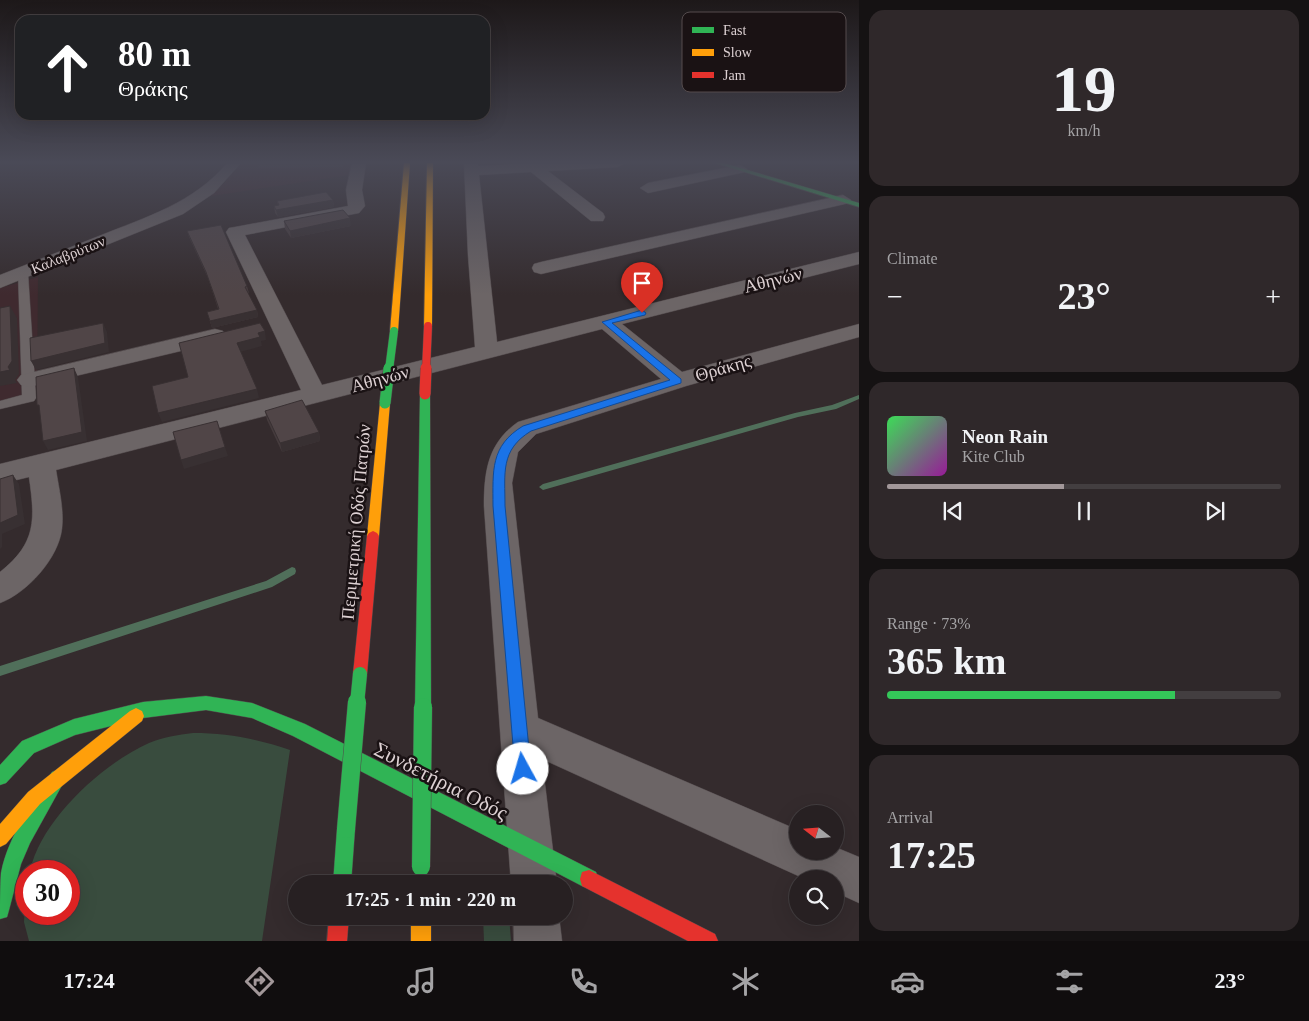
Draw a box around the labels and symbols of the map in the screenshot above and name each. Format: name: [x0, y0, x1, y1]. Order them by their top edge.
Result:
legend: [682, 12, 846, 92]
text: Fast: [723, 23, 746, 38]
text: Slow: [723, 45, 753, 60]
text: Jam: [723, 68, 746, 83]
street label: Καλαβρύτων: [29, 233, 108, 277]
pin: [621, 262, 663, 313]
street label: Αθηνών: [742, 263, 804, 297]
street label: Θράκης: [693, 351, 753, 385]
street label: Αθηνών: [349, 362, 411, 396]
street label: Περιμετρική Οδός Πατρών: [337, 423, 375, 621]
street label: Συνδετήρια Οδός: [370, 737, 512, 825]
position arrow: [496, 742, 548, 794]
north arrow: [789, 805, 844, 860]
speed limit sign: 30: [15, 860, 80, 925]

